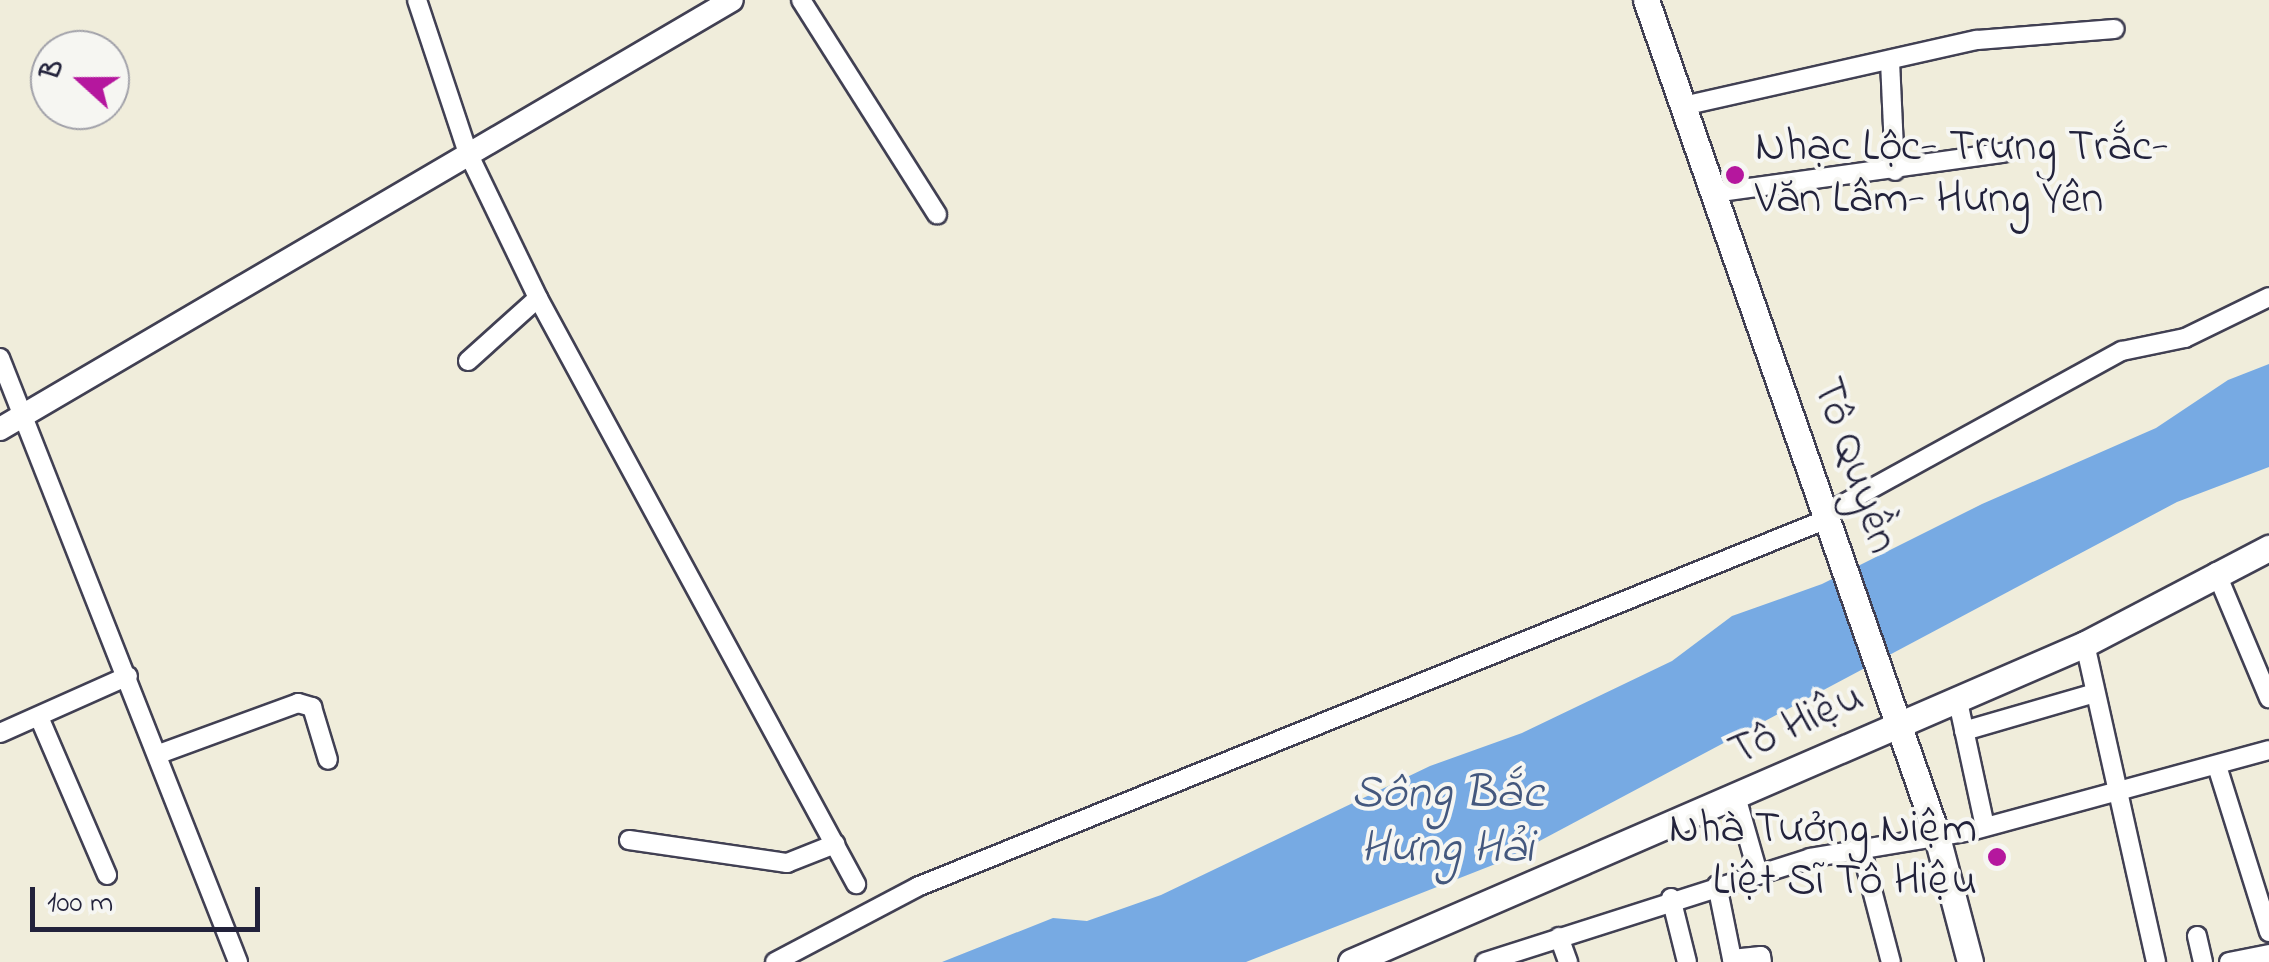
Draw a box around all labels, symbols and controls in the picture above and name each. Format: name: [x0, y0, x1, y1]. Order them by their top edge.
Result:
north arrow: [30, 30, 130, 130]
text: B: [31, 54, 76, 86]
place label: Nhạc Lộc- Trưng Trắc- Văn Lâm- Hưng Yên: [1755, 122, 2169, 228]
marker: Nhạc Lộc- Trưng Trắc- Văn Lâm- Hưng Yên: [1724, 164, 1746, 186]
street label: Tô Quyền: [1798, 371, 1908, 561]
street label: Tô Hiệu: [1721, 672, 1873, 780]
water label: Sông Bắc Hưng Hải: [1351, 765, 1543, 878]
place label: Nhà Tưởng Niệm Liệt Sĩ Tô Hiệu: [1669, 804, 1977, 910]
marker: Nhà Tưởng Niệm Liệt Sĩ Tô Hiệu: [1986, 846, 2008, 868]
scale bar: [35, 867, 265, 929]
text: 100 m: [47, 882, 113, 926]

